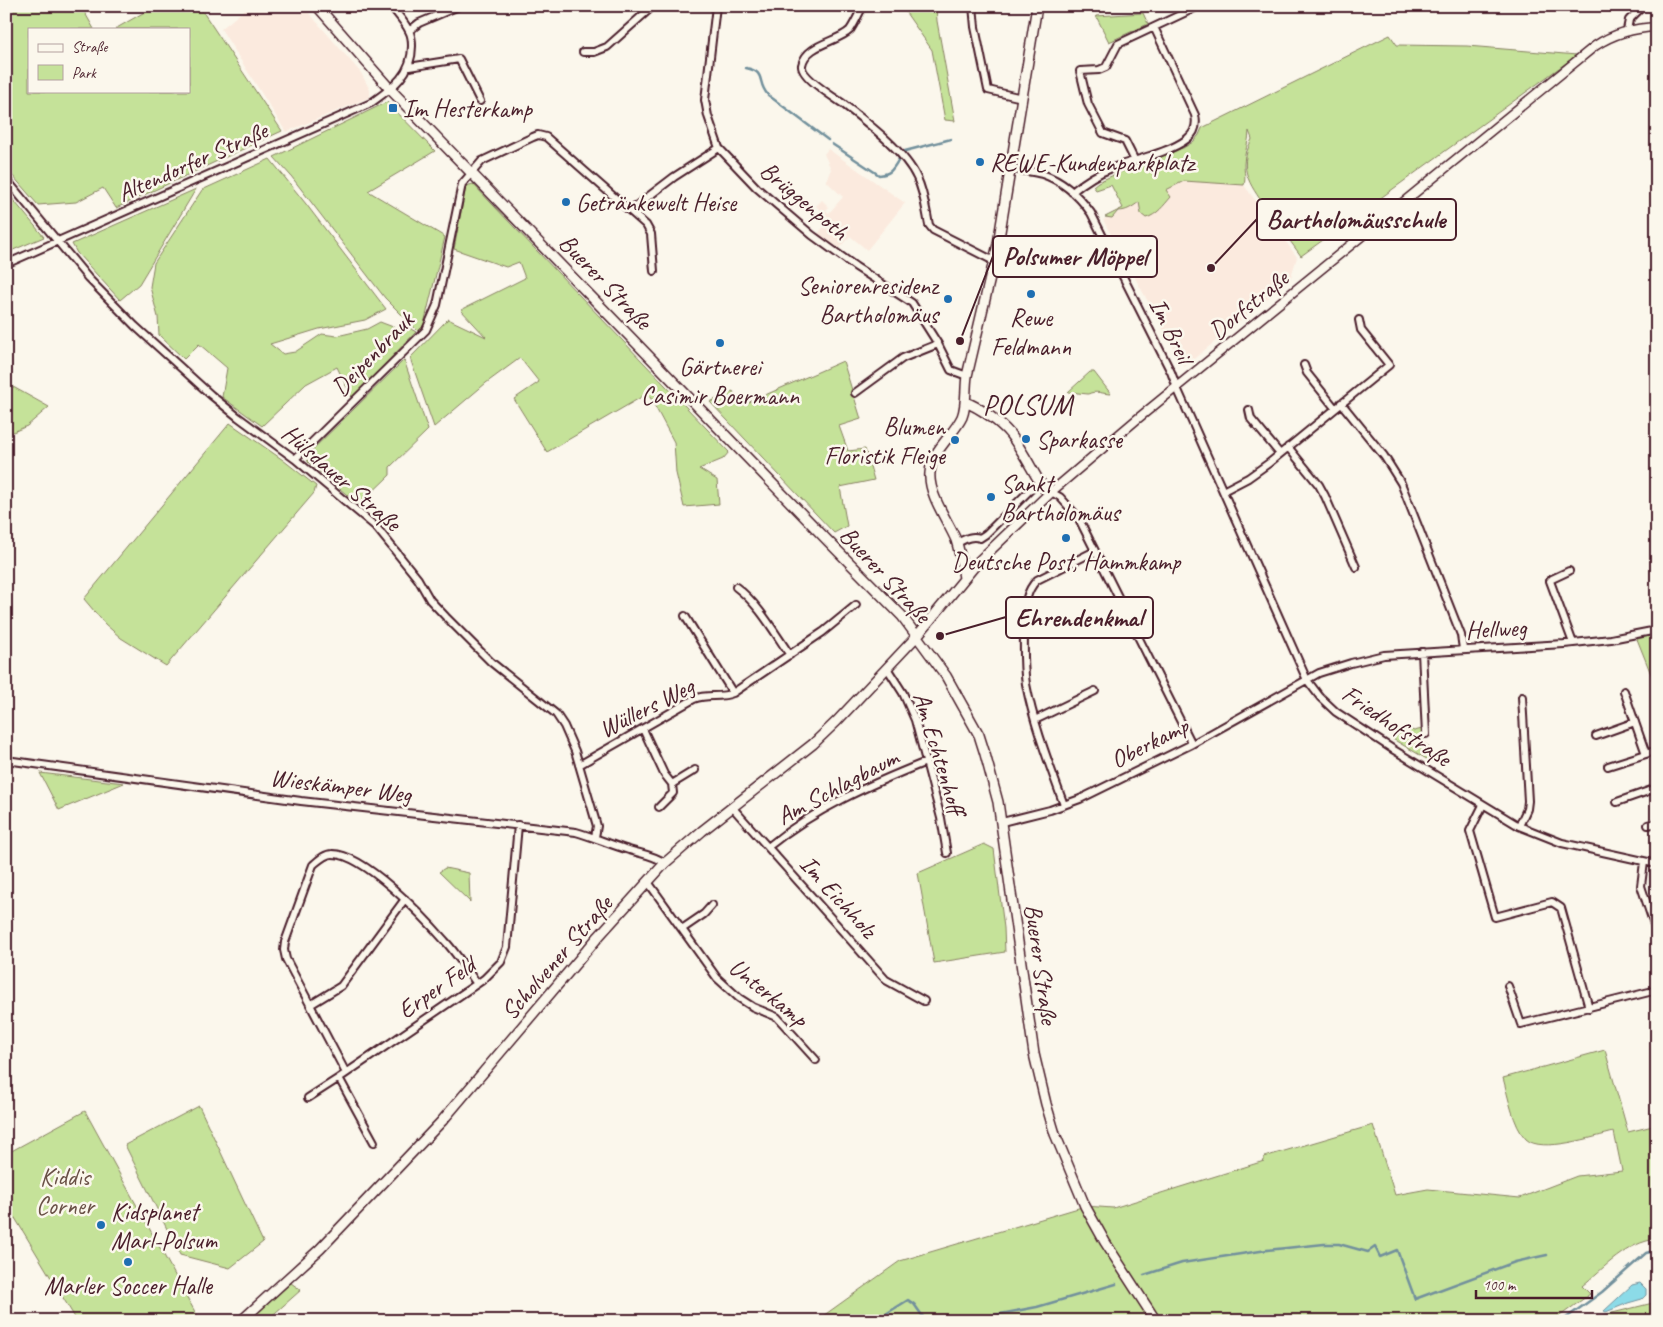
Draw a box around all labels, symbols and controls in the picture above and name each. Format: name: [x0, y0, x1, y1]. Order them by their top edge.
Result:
legend: [28, 28, 190, 92]
text: Straße: [72, 38, 108, 57]
text: Park: [72, 64, 97, 83]
place label: Im Hesterkamp: [403, 93, 534, 125]
marker: Im Hesterkamp: [387, 102, 399, 114]
street label: Altendorfer Straße: [112, 114, 274, 209]
place label: REWE-Kundenparkplatz: [990, 147, 1197, 179]
street label: Brüggenpoth: [753, 154, 856, 248]
marker: REWE-Kundenparkplatz: [974, 156, 986, 168]
place label: Getränkewelt Heise: [576, 187, 738, 219]
marker: Getränkewelt Heise: [560, 196, 572, 208]
callout: Bartholomäusschule: [1257, 199, 1456, 240]
text: Bartholomäusschule: [1267, 203, 1448, 236]
street label: Buerer Straße: [552, 227, 660, 338]
callout: Polsumer Möppel: [993, 236, 1157, 277]
text: Polsumer Möppel: [1003, 240, 1153, 273]
street label: Dorfstraße: [1202, 262, 1297, 347]
place label: Seniorenresidenz Bartholomäus: [798, 270, 940, 331]
marker: Rewe Feldmann: [1025, 288, 1037, 300]
street label: Im Breil: [1142, 292, 1203, 373]
marker: Seniorenresidenz Bartholomäus: [942, 293, 954, 305]
place label: Rewe Feldmann: [991, 302, 1072, 363]
street label: Deipenbrauk: [325, 303, 422, 403]
marker: Gärtnerei Casimir Boermann: [714, 337, 726, 349]
place label: Gärtnerei Casimir Boermann: [641, 351, 800, 412]
district label: POLSUM: [983, 387, 1075, 422]
place label: Blumen Floristik Fleige: [824, 411, 947, 472]
street label: Hülsdauer Straße: [275, 417, 409, 539]
place label: Sparkasse: [1036, 424, 1124, 456]
marker: Sparkasse: [1020, 433, 1032, 445]
marker: Blumen Floristik Fleige: [949, 434, 961, 446]
place label: Sankt Bartholomäus: [1001, 468, 1122, 529]
marker: Sankt Bartholomäus: [985, 491, 997, 503]
street label: Buerer Straße: [832, 520, 939, 631]
marker: Deutsche Post, Hammkamp: [1060, 532, 1072, 544]
place label: Deutsche Post, Hammkamp: [952, 546, 1182, 578]
callout: Ehrendenkmal: [1006, 597, 1153, 638]
text: Ehrendenkmal: [1015, 601, 1147, 634]
street label: Hellweg: [1465, 611, 1528, 647]
street label: Wüllers Weg: [594, 669, 701, 745]
street label: Friedhofstraße: [1336, 678, 1459, 775]
street label: Am Echtenhoff: [905, 688, 974, 824]
street label: Oberkamp: [1105, 709, 1195, 776]
street label: Am Schlagbaum: [771, 741, 905, 832]
street label: Wieskämper Weg: [269, 761, 414, 811]
street label: Im Eichholz: [793, 848, 885, 946]
street label: Scholvener Straße: [494, 887, 621, 1027]
street label: Buerer Straße: [1017, 902, 1066, 1028]
street label: Erper Feld: [391, 947, 485, 1026]
street label: Unterkamp: [722, 951, 816, 1035]
park label: Kiddis Corner: [36, 1161, 96, 1222]
place label: Kidsplanet Marl-Polsum: [111, 1196, 218, 1257]
marker: Kidsplanet Marl-Polsum: [95, 1219, 107, 1231]
marker: Marler Soccer Halle: [122, 1256, 134, 1268]
scale bar: [1476, 1267, 1592, 1299]
place label: Marler Soccer Halle: [44, 1270, 214, 1302]
text: 100 m: [1483, 1276, 1517, 1295]

